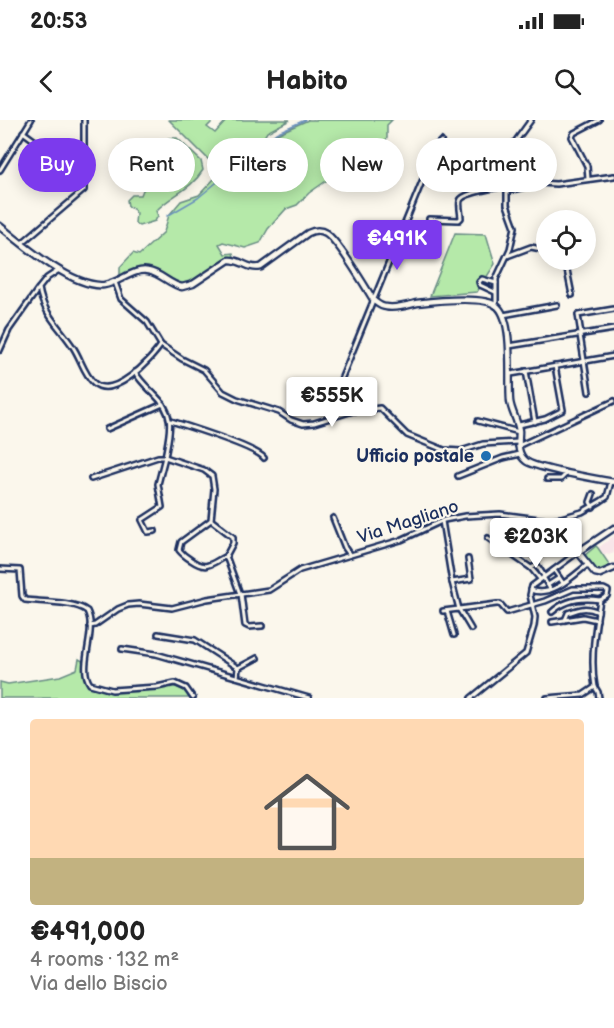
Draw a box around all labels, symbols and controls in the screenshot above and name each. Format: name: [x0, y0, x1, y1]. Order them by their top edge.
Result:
text: 20:53: [30, 8, 87, 35]
icon: back: [30, 65, 63, 98]
text: Habito: [266, 65, 348, 97]
icon: search: [551, 65, 584, 98]
chip: Buy: [18, 138, 96, 192]
chip: Rent: [108, 138, 195, 192]
chip: Filters: [207, 138, 308, 192]
chip: New: [320, 138, 404, 192]
chip: Apartment: [416, 138, 557, 192]
map controls: [536, 210, 596, 270]
button: locate: [536, 210, 596, 270]
pin: €491K: [355, 220, 439, 271]
text: €491K: [367, 227, 427, 251]
pin: €555K: [290, 377, 374, 428]
text: €555K: [300, 384, 364, 408]
place label: Ufficio postale: [356, 446, 474, 467]
marker: Ufficio postale: [479, 449, 493, 463]
street label: Via Magliano: [355, 496, 461, 548]
pin: €203K: [494, 518, 578, 569]
text: €203K: [504, 525, 568, 549]
icon: home: [253, 758, 361, 866]
text: €491,000: [30, 917, 145, 948]
text: 4 rooms · 132 m²: [30, 948, 179, 972]
text: Via dello Biscio: [30, 972, 168, 996]

